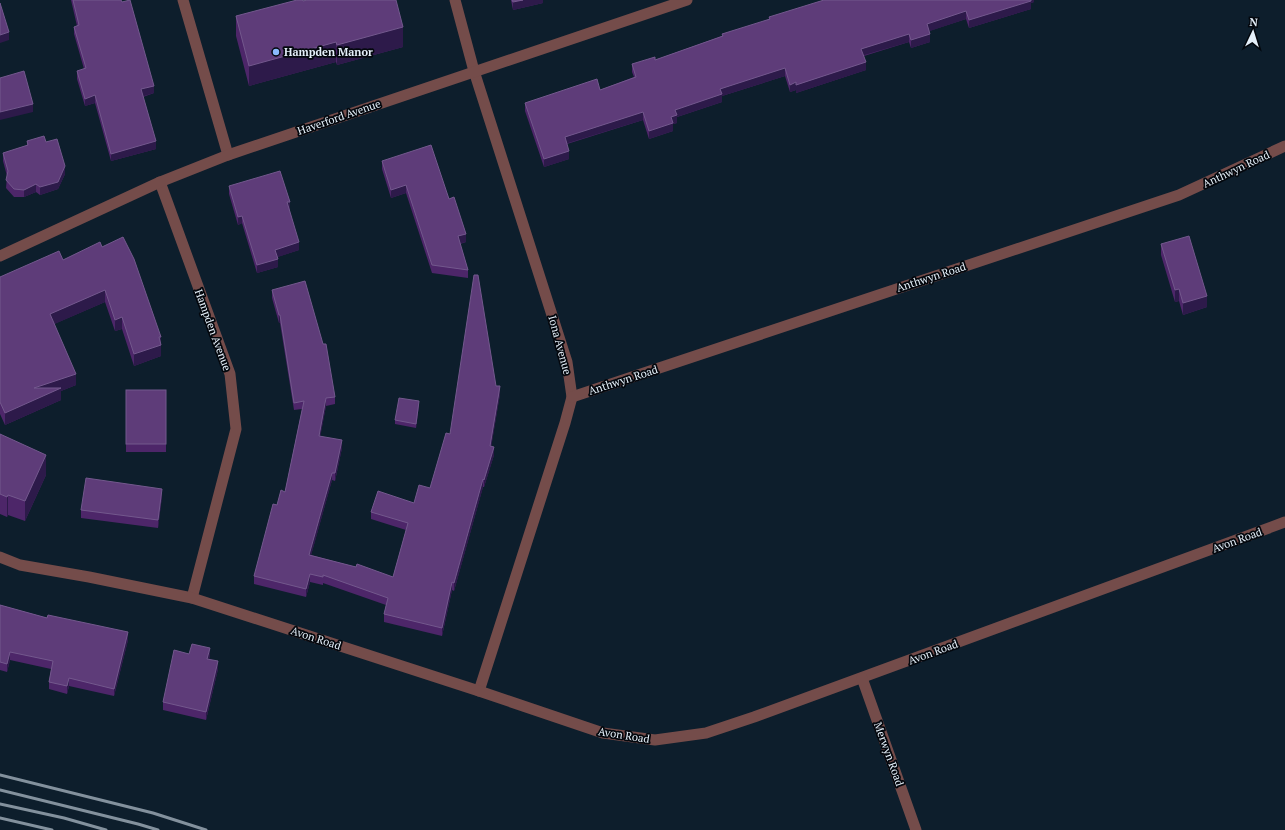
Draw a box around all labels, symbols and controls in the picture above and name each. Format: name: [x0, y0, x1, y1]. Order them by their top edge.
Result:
north arrow: [1233, 12, 1273, 52]
text: N: [1249, 15, 1259, 29]
place label: Hampden Manor: [284, 45, 373, 59]
marker: Hampden Manor: [271, 47, 281, 57]
street label: Haverford Avenue: [296, 96, 383, 138]
street label: Anthwyn Road: [1200, 147, 1272, 191]
street label: Anthwyn Road: [894, 259, 968, 295]
street label: Hampden Avenue: [192, 287, 234, 373]
street label: Iona Avenue: [545, 314, 575, 376]
street label: Anthwyn Road: [586, 362, 660, 398]
street label: Avon Road: [1210, 525, 1264, 555]
street label: Avon Road: [289, 623, 343, 653]
street label: Avon Road: [906, 637, 960, 667]
street label: Merwyn Road: [871, 720, 907, 788]
street label: Avon Road: [597, 724, 651, 746]

